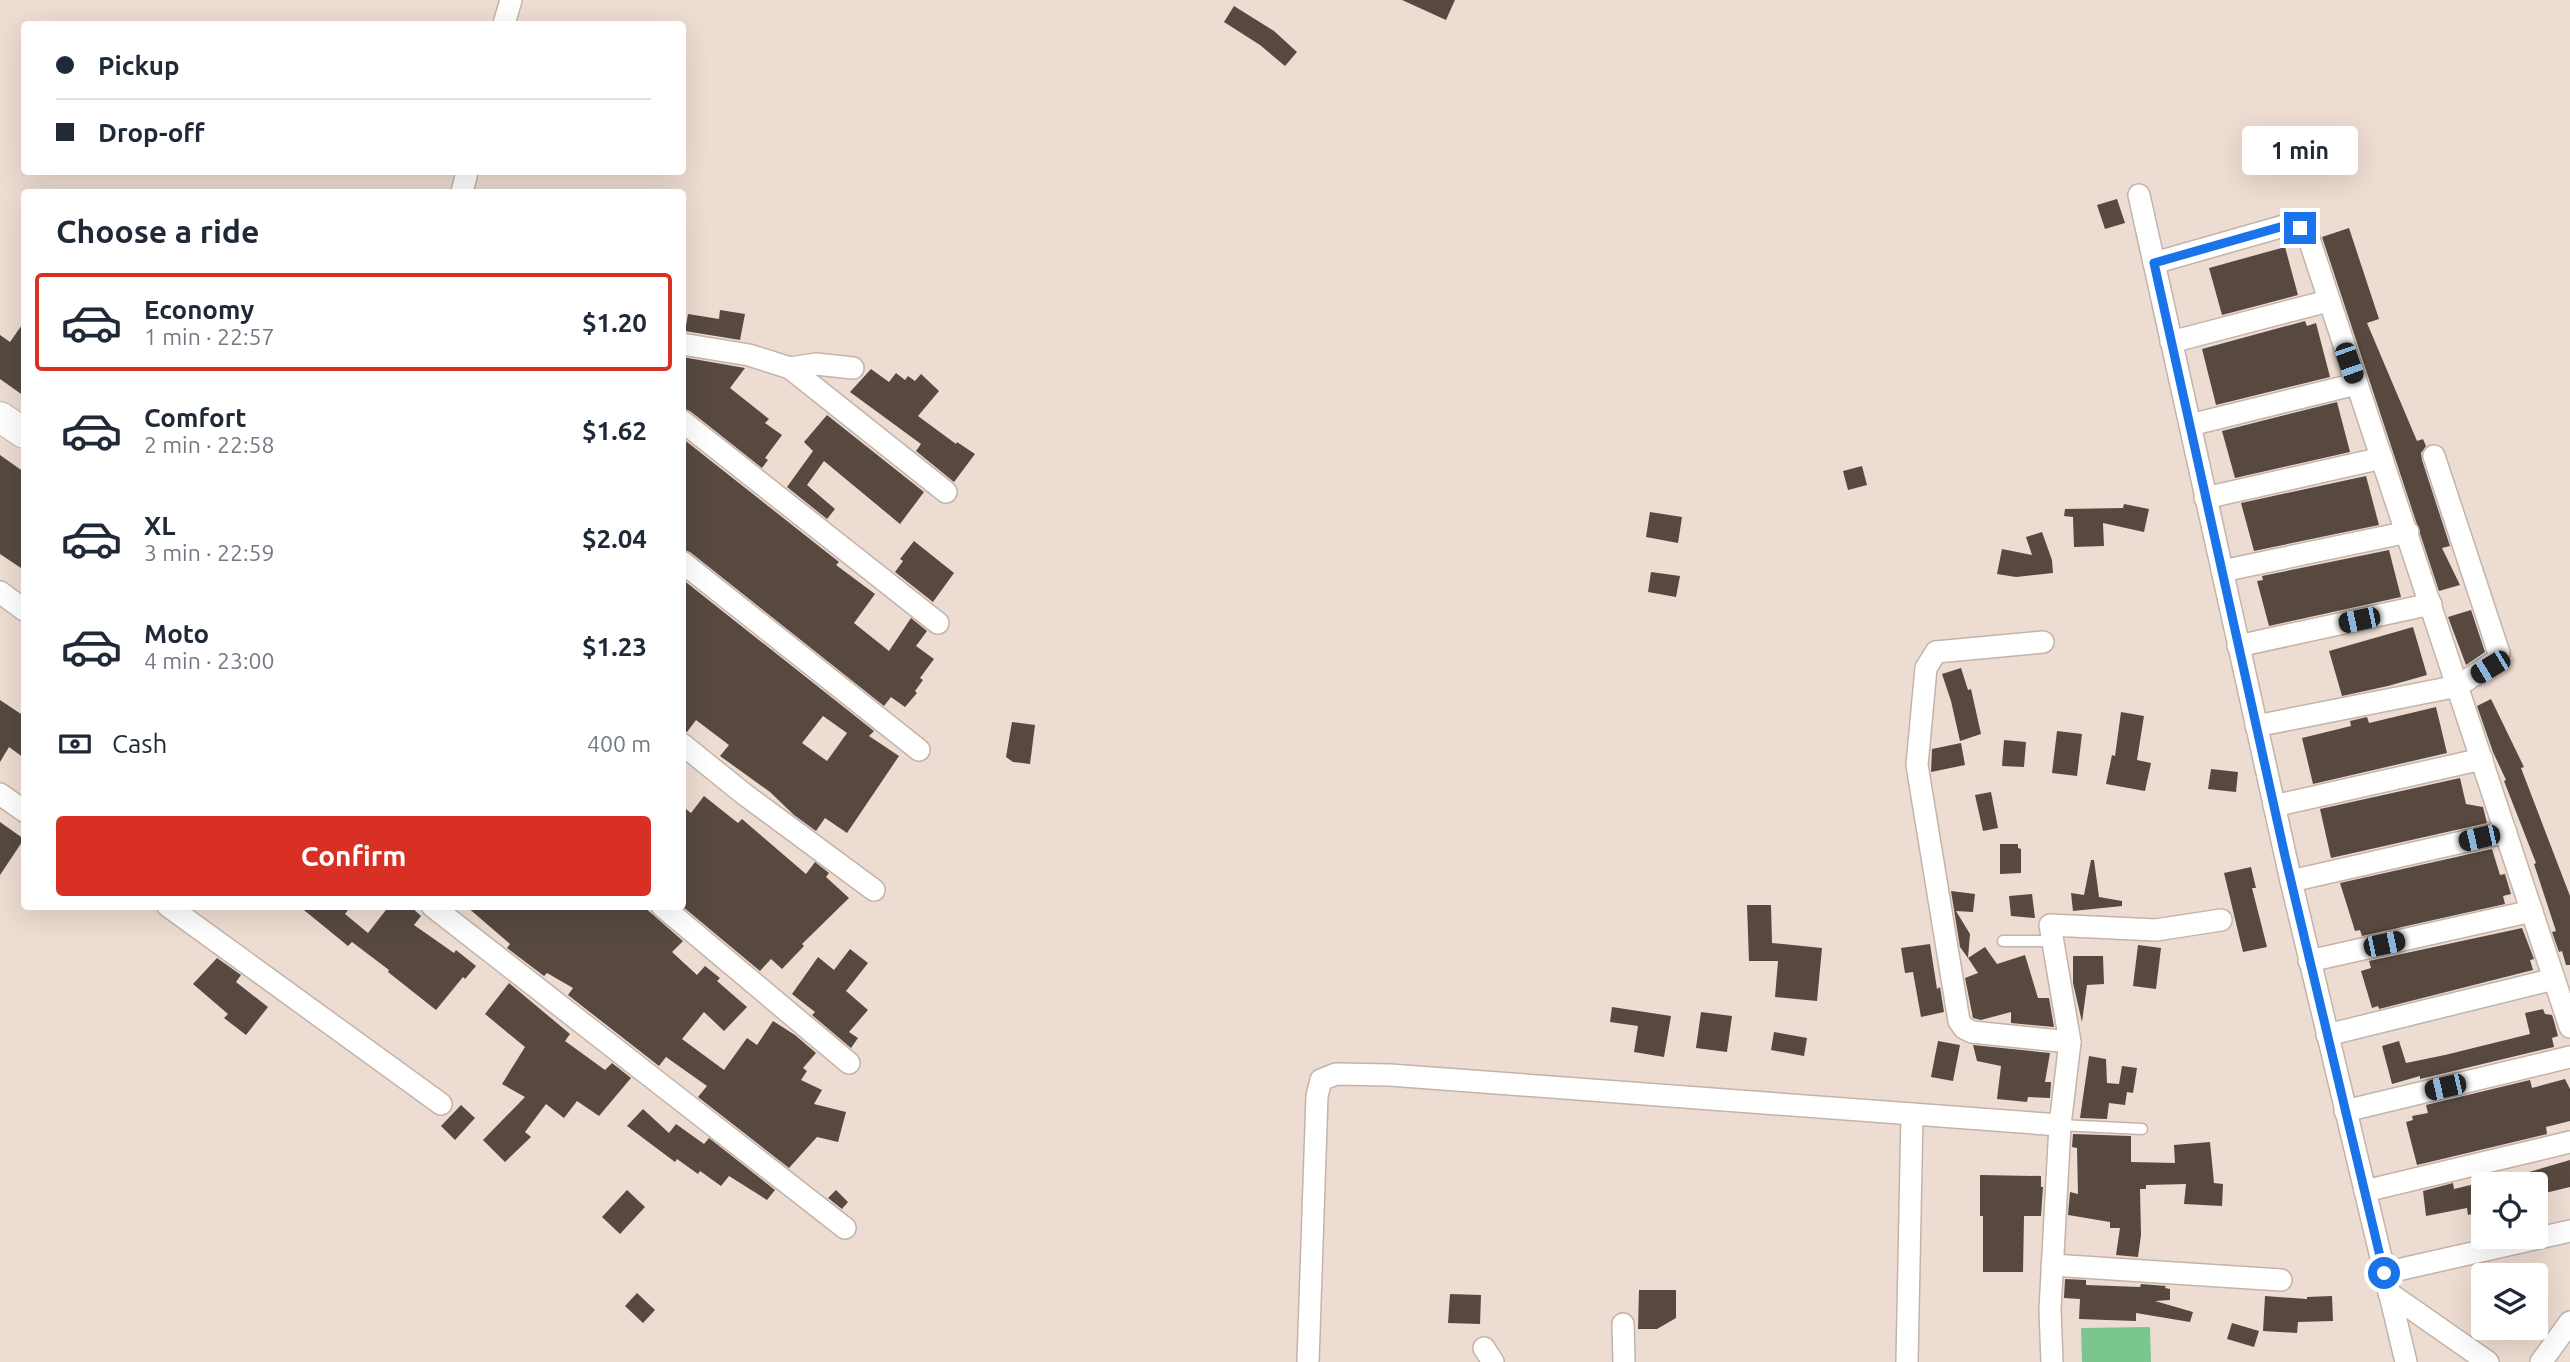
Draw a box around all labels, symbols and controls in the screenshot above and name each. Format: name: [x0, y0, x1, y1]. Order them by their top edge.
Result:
text: Pickup: [98, 51, 180, 80]
text: Drop-off: [98, 118, 205, 147]
callout: 1 min: [2242, 126, 2358, 176]
text: 1 min: [2271, 138, 2329, 163]
route end: [2284, 212, 2316, 244]
text: Choose a ride: [56, 213, 259, 249]
icon: car: [60, 291, 123, 354]
text: Economy: [144, 295, 254, 324]
text: $1.20: [582, 308, 647, 337]
text: 1 min · 22:57: [144, 324, 275, 349]
car: [2333, 340, 2366, 386]
icon: car: [60, 399, 123, 462]
text: Comfort: [144, 403, 247, 432]
text: $1.62: [582, 416, 647, 445]
text: 2 min · 22:58: [144, 432, 275, 457]
icon: car: [60, 507, 123, 570]
text: XL: [144, 511, 175, 540]
text: $2.04: [582, 524, 647, 553]
text: 3 min · 22:59: [144, 540, 275, 565]
car: [2337, 605, 2382, 635]
icon: car: [60, 615, 123, 678]
text: Moto: [144, 619, 209, 648]
text: $1.23: [582, 632, 647, 661]
car: [2467, 647, 2514, 687]
text: 4 min · 23:00: [144, 648, 275, 673]
icon: cash: [56, 725, 94, 763]
text: Cash: [112, 729, 167, 758]
text: 400 m: [587, 731, 651, 756]
button: Confirm: [56, 816, 651, 896]
car: [2457, 823, 2502, 853]
car: [2362, 929, 2407, 959]
car: [2423, 1072, 2468, 1102]
map controls: [2471, 1172, 2548, 1340]
button: locate: [2471, 1172, 2548, 1249]
route start: [2368, 1257, 2400, 1289]
button: layers: [2471, 1263, 2548, 1340]

